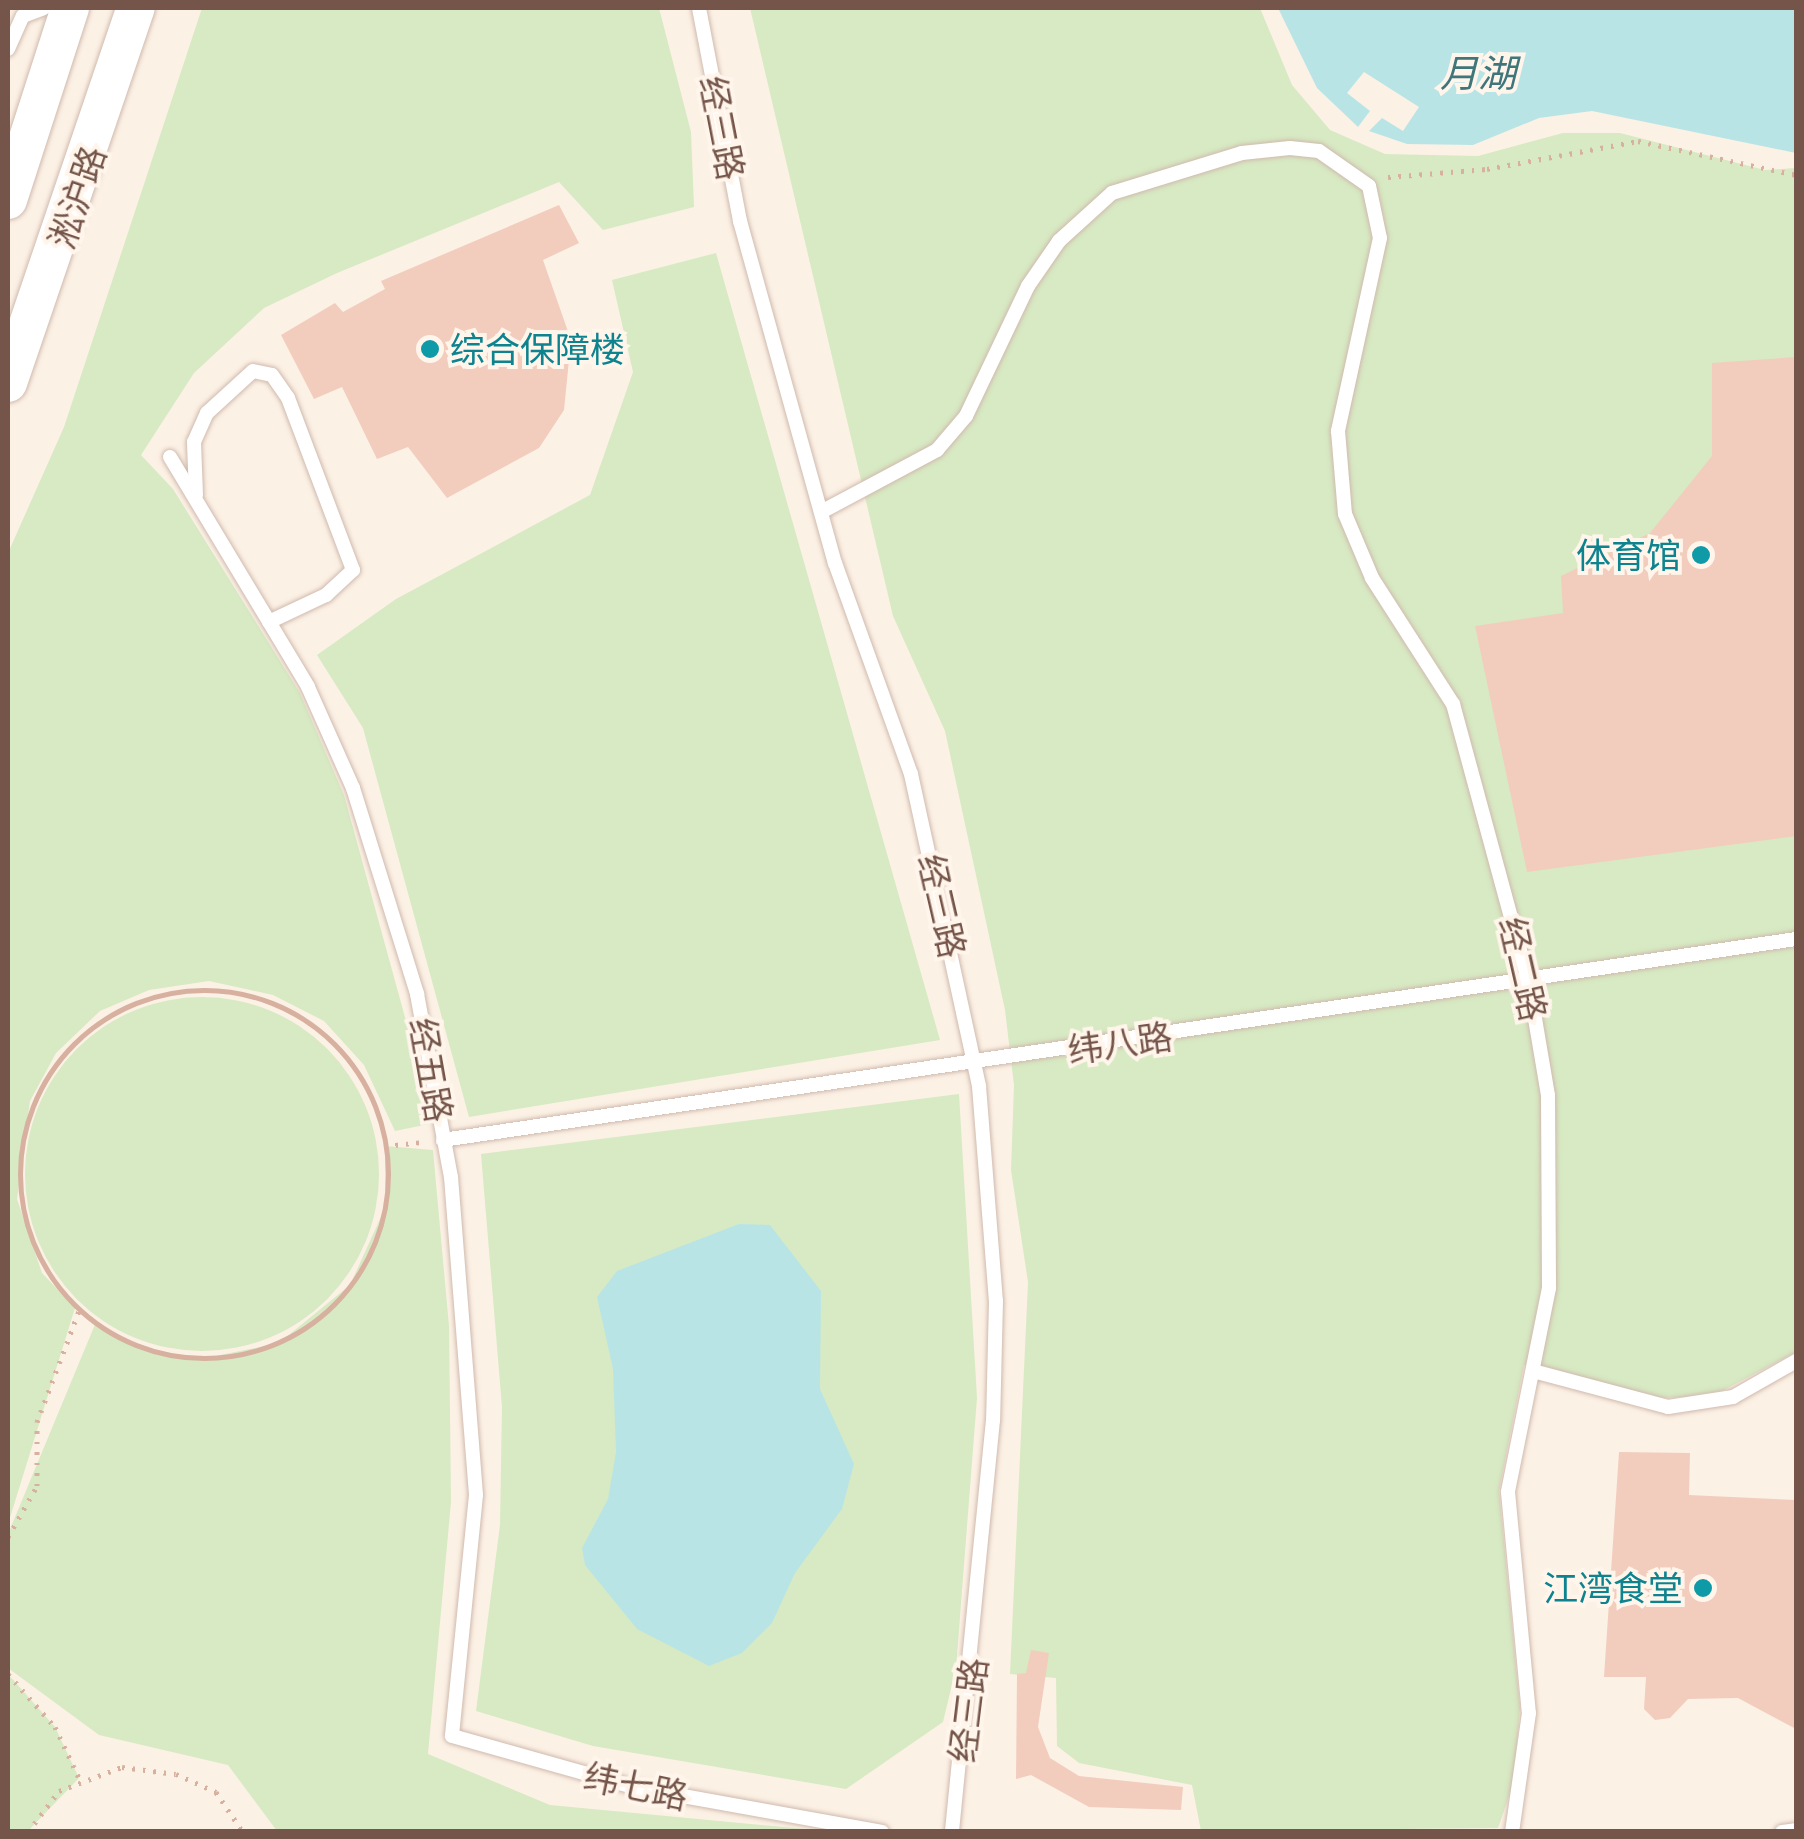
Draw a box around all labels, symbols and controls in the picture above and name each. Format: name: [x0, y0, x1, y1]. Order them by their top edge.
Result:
water label: 月湖: [1440, 51, 1516, 97]
street label: 经三路: [691, 72, 753, 184]
street label: 淞沪路: [40, 141, 114, 253]
place label: 综合保障楼: [450, 328, 625, 370]
marker: 综合保障楼: [419, 338, 441, 360]
place label: 体育馆: [1576, 534, 1681, 576]
marker: 体育馆: [1690, 544, 1712, 566]
street label: 经三路: [910, 850, 974, 962]
street label: 经二路: [1491, 913, 1555, 1025]
street label: 经五路: [401, 1015, 461, 1125]
street label: 纬八路: [1065, 1015, 1175, 1071]
place label: 江湾食堂: [1543, 1567, 1683, 1609]
marker: 江湾食堂: [1692, 1577, 1714, 1599]
street label: 经三路: [941, 1655, 995, 1765]
street label: 纬七路: [580, 1755, 692, 1817]

